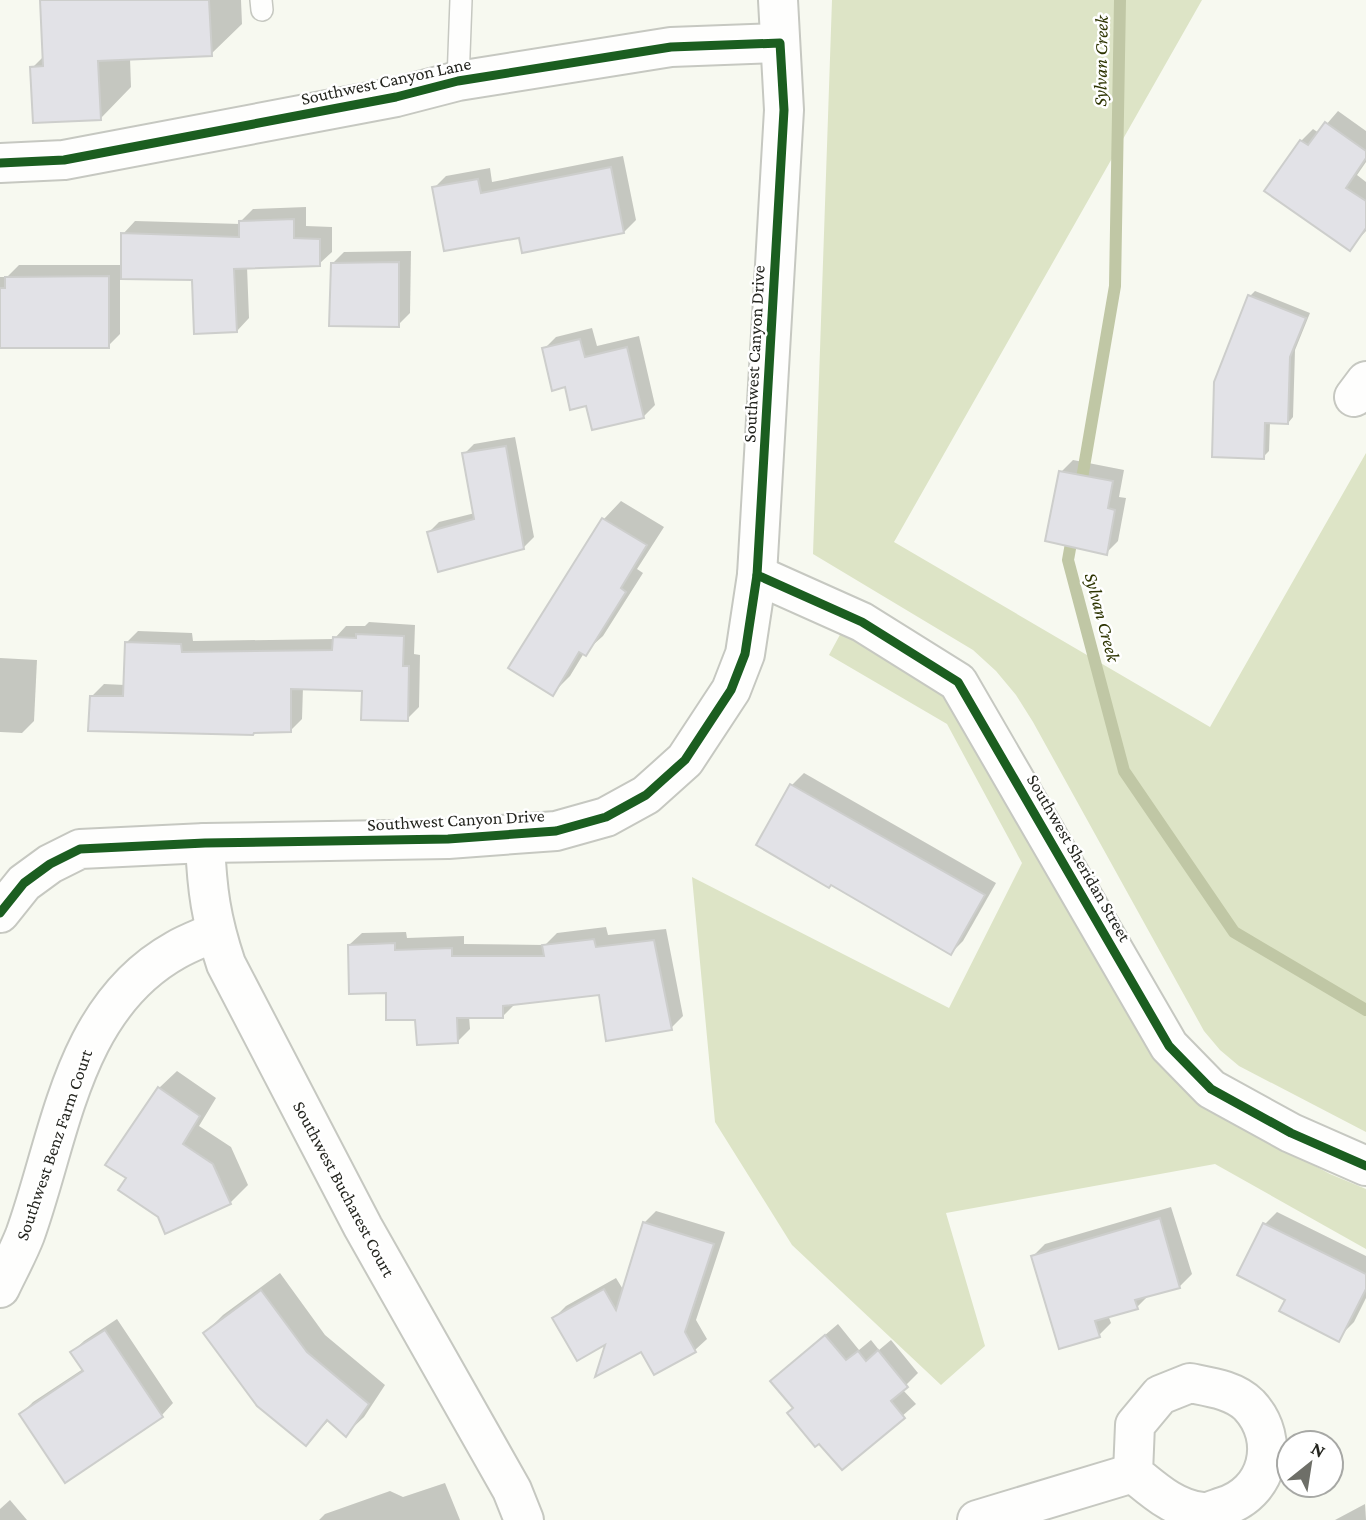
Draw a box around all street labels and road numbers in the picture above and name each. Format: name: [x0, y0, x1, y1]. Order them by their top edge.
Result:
street label: Southwest Canyon Lane: [299, 53, 473, 109]
street label: Southwest Canyon Drive: [739, 265, 769, 443]
street label: Southwest Sheridan Street: [1023, 771, 1136, 946]
street label: Southwest Canyon Drive: [367, 805, 545, 835]
street label: Southwest Benz Farm Court: [12, 1046, 96, 1243]
street label: Southwest Bucharest Court: [289, 1098, 399, 1281]

